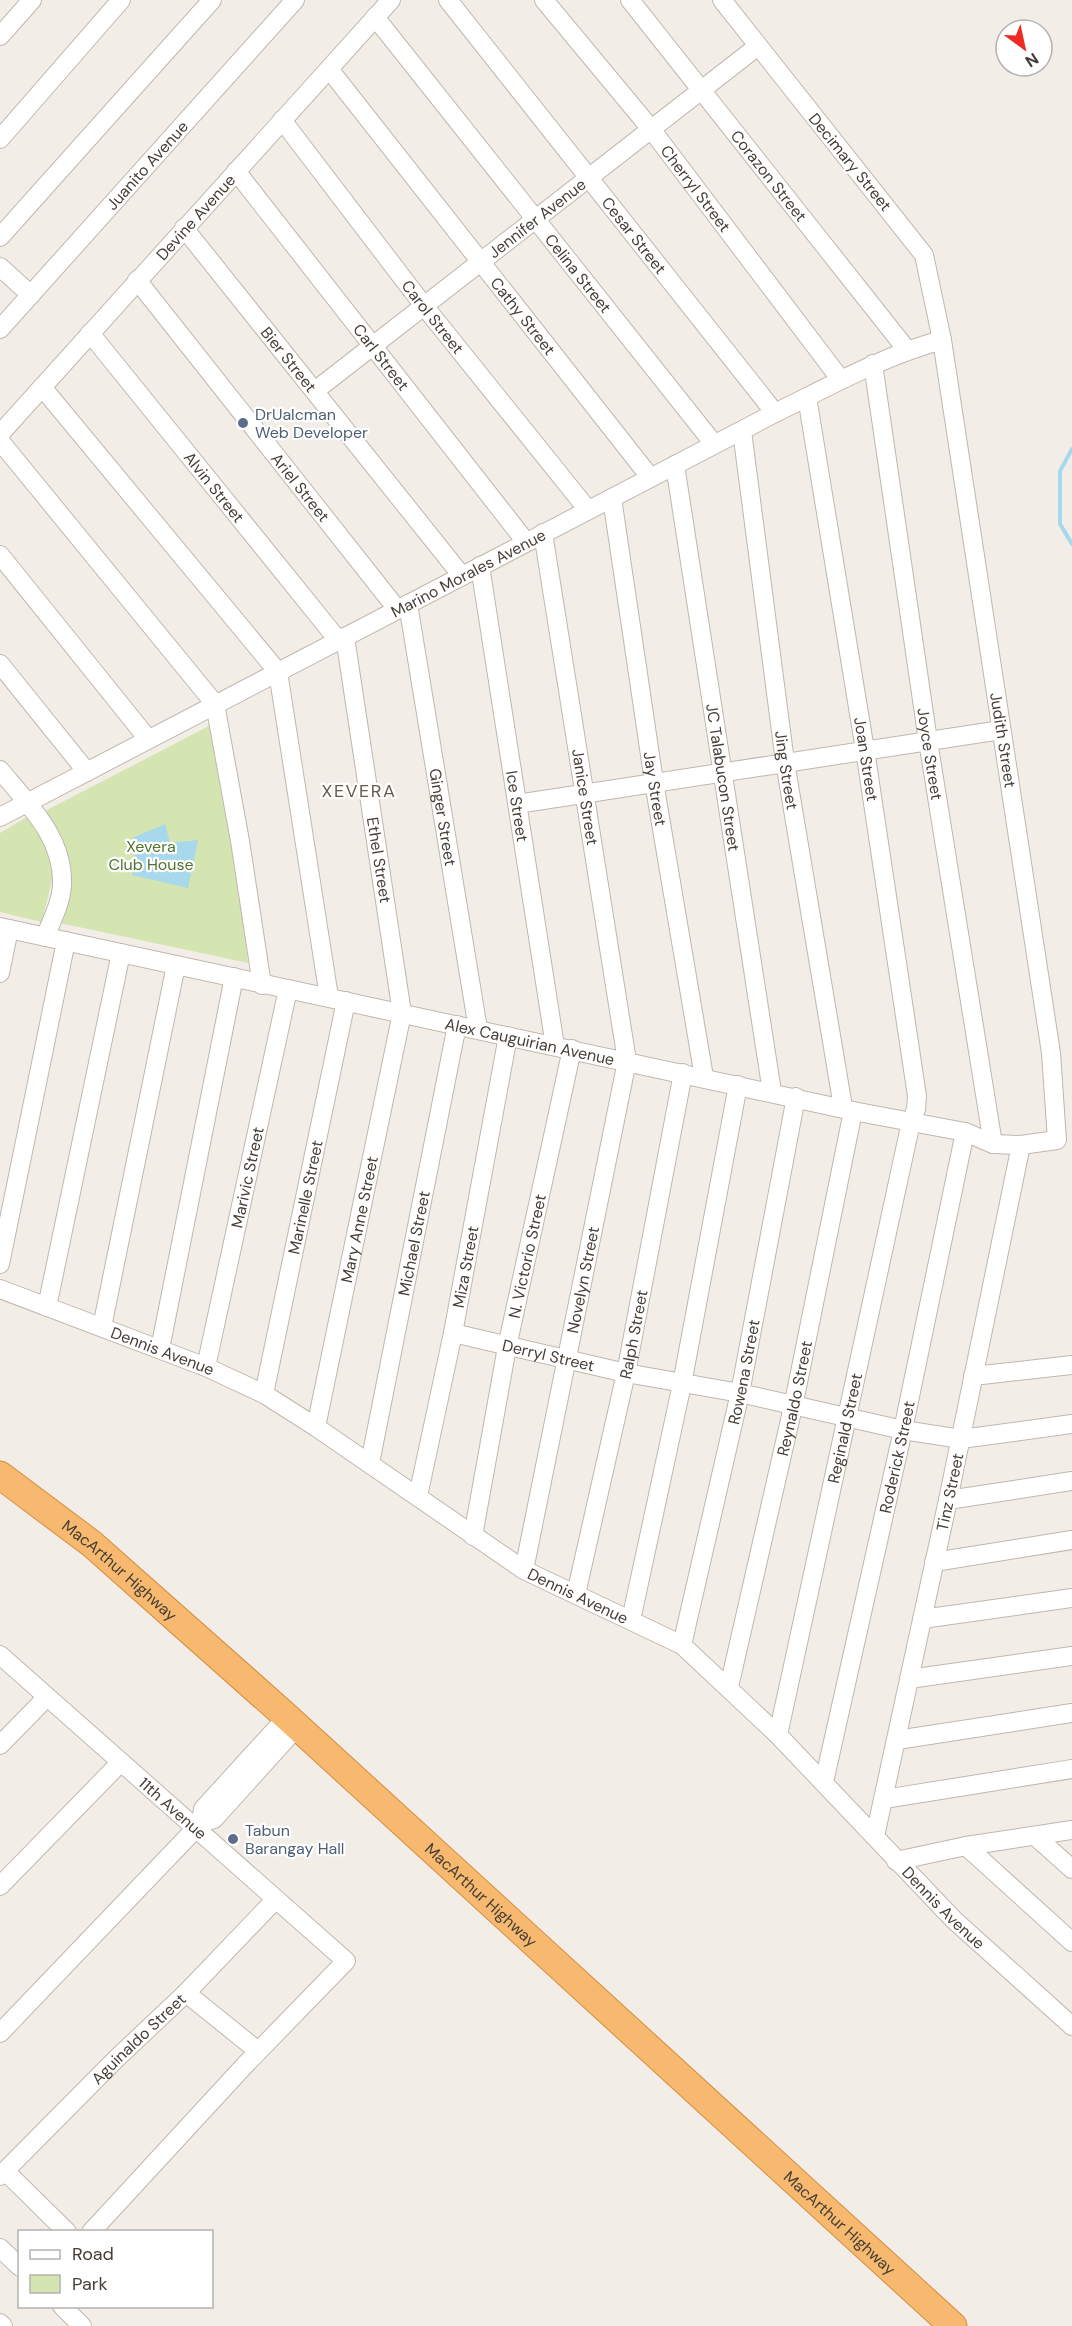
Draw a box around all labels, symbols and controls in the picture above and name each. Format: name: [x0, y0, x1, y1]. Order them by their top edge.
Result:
north arrow: [994, 18, 1054, 78]
text: N: [1021, 48, 1043, 72]
street label: Decimary Street: [804, 109, 896, 215]
street label: Juanito Avenue: [101, 116, 192, 214]
street label: Corazon Street: [726, 125, 812, 226]
street label: Cherryl Street: [656, 141, 736, 236]
street label: Devine Avenue: [151, 170, 240, 265]
street label: Jennifer Avenue: [484, 173, 590, 263]
street label: Cesar Street: [597, 192, 671, 278]
street label: Celina Street: [540, 229, 616, 317]
street label: Cathy Street: [486, 272, 560, 359]
street label: Carol Street: [397, 276, 469, 358]
street label: Carl Street: [349, 319, 414, 395]
street label: Bier Street: [256, 322, 321, 396]
place label: DrUalcman Web Developer: [255, 404, 368, 443]
marker: DrUalcman Web Developer: [236, 416, 250, 430]
street label: Alvin Street: [179, 447, 249, 527]
street label: Ariel Street: [267, 448, 335, 526]
street label: Marino Morales Avenue: [387, 524, 549, 622]
street label: Judith Street: [985, 691, 1021, 789]
street label: JC Talabucon Street: [702, 702, 745, 853]
street label: Joyce Street: [913, 706, 948, 801]
street label: Joan Street: [849, 715, 883, 803]
street label: Jing Street: [771, 729, 803, 811]
street label: Janice Street: [567, 747, 603, 847]
street label: Jay Street: [639, 750, 672, 828]
street label: Ginger Street: [425, 767, 461, 867]
street label: Ice Street: [502, 769, 533, 843]
district label: XEVERA: [322, 779, 396, 803]
street label: Ethel Street: [362, 816, 396, 904]
park label: Xevera Club House: [108, 836, 194, 875]
street label: Alex Cauguirian Avenue: [443, 1013, 616, 1070]
street label: Marivic Street: [226, 1125, 268, 1230]
street label: Marinelle Street: [283, 1138, 327, 1256]
street label: Mary Anne Street: [336, 1154, 383, 1285]
street label: Michael Street: [393, 1189, 434, 1298]
street label: N. Victorio Street: [503, 1192, 551, 1320]
street label: Miza Street: [447, 1224, 483, 1310]
street label: Novelyn Street: [562, 1225, 604, 1335]
street label: Ralph Street: [614, 1288, 652, 1381]
street label: Rowena Street: [723, 1318, 764, 1427]
street label: Dennis Avenue: [108, 1321, 218, 1380]
street label: Derryl Street: [500, 1334, 597, 1376]
street label: Reynaldo Street: [772, 1339, 817, 1458]
street label: Reginald Street: [822, 1371, 867, 1485]
street label: Roderick Street: [874, 1399, 919, 1515]
street label: Tinz Street: [931, 1451, 968, 1533]
street label: MacArthur Highway: [58, 1515, 182, 1625]
street label: Dennis Avenue: [524, 1563, 632, 1628]
street label: 11th Avenue: [135, 1772, 212, 1844]
place label: Tabun Barangay Hall: [245, 1820, 344, 1859]
marker: Tabun Barangay Hall: [226, 1832, 240, 1846]
street label: MacArthur Highway: [421, 1838, 542, 1951]
street label: Dennis Avenue: [898, 1862, 990, 1953]
street label: Aguinaldo Street: [86, 1988, 190, 2089]
street label: MacArthur Highway: [779, 2166, 901, 2279]
legend: [18, 2230, 213, 2308]
text: Road: [72, 2242, 114, 2266]
text: Park: [72, 2272, 108, 2296]

